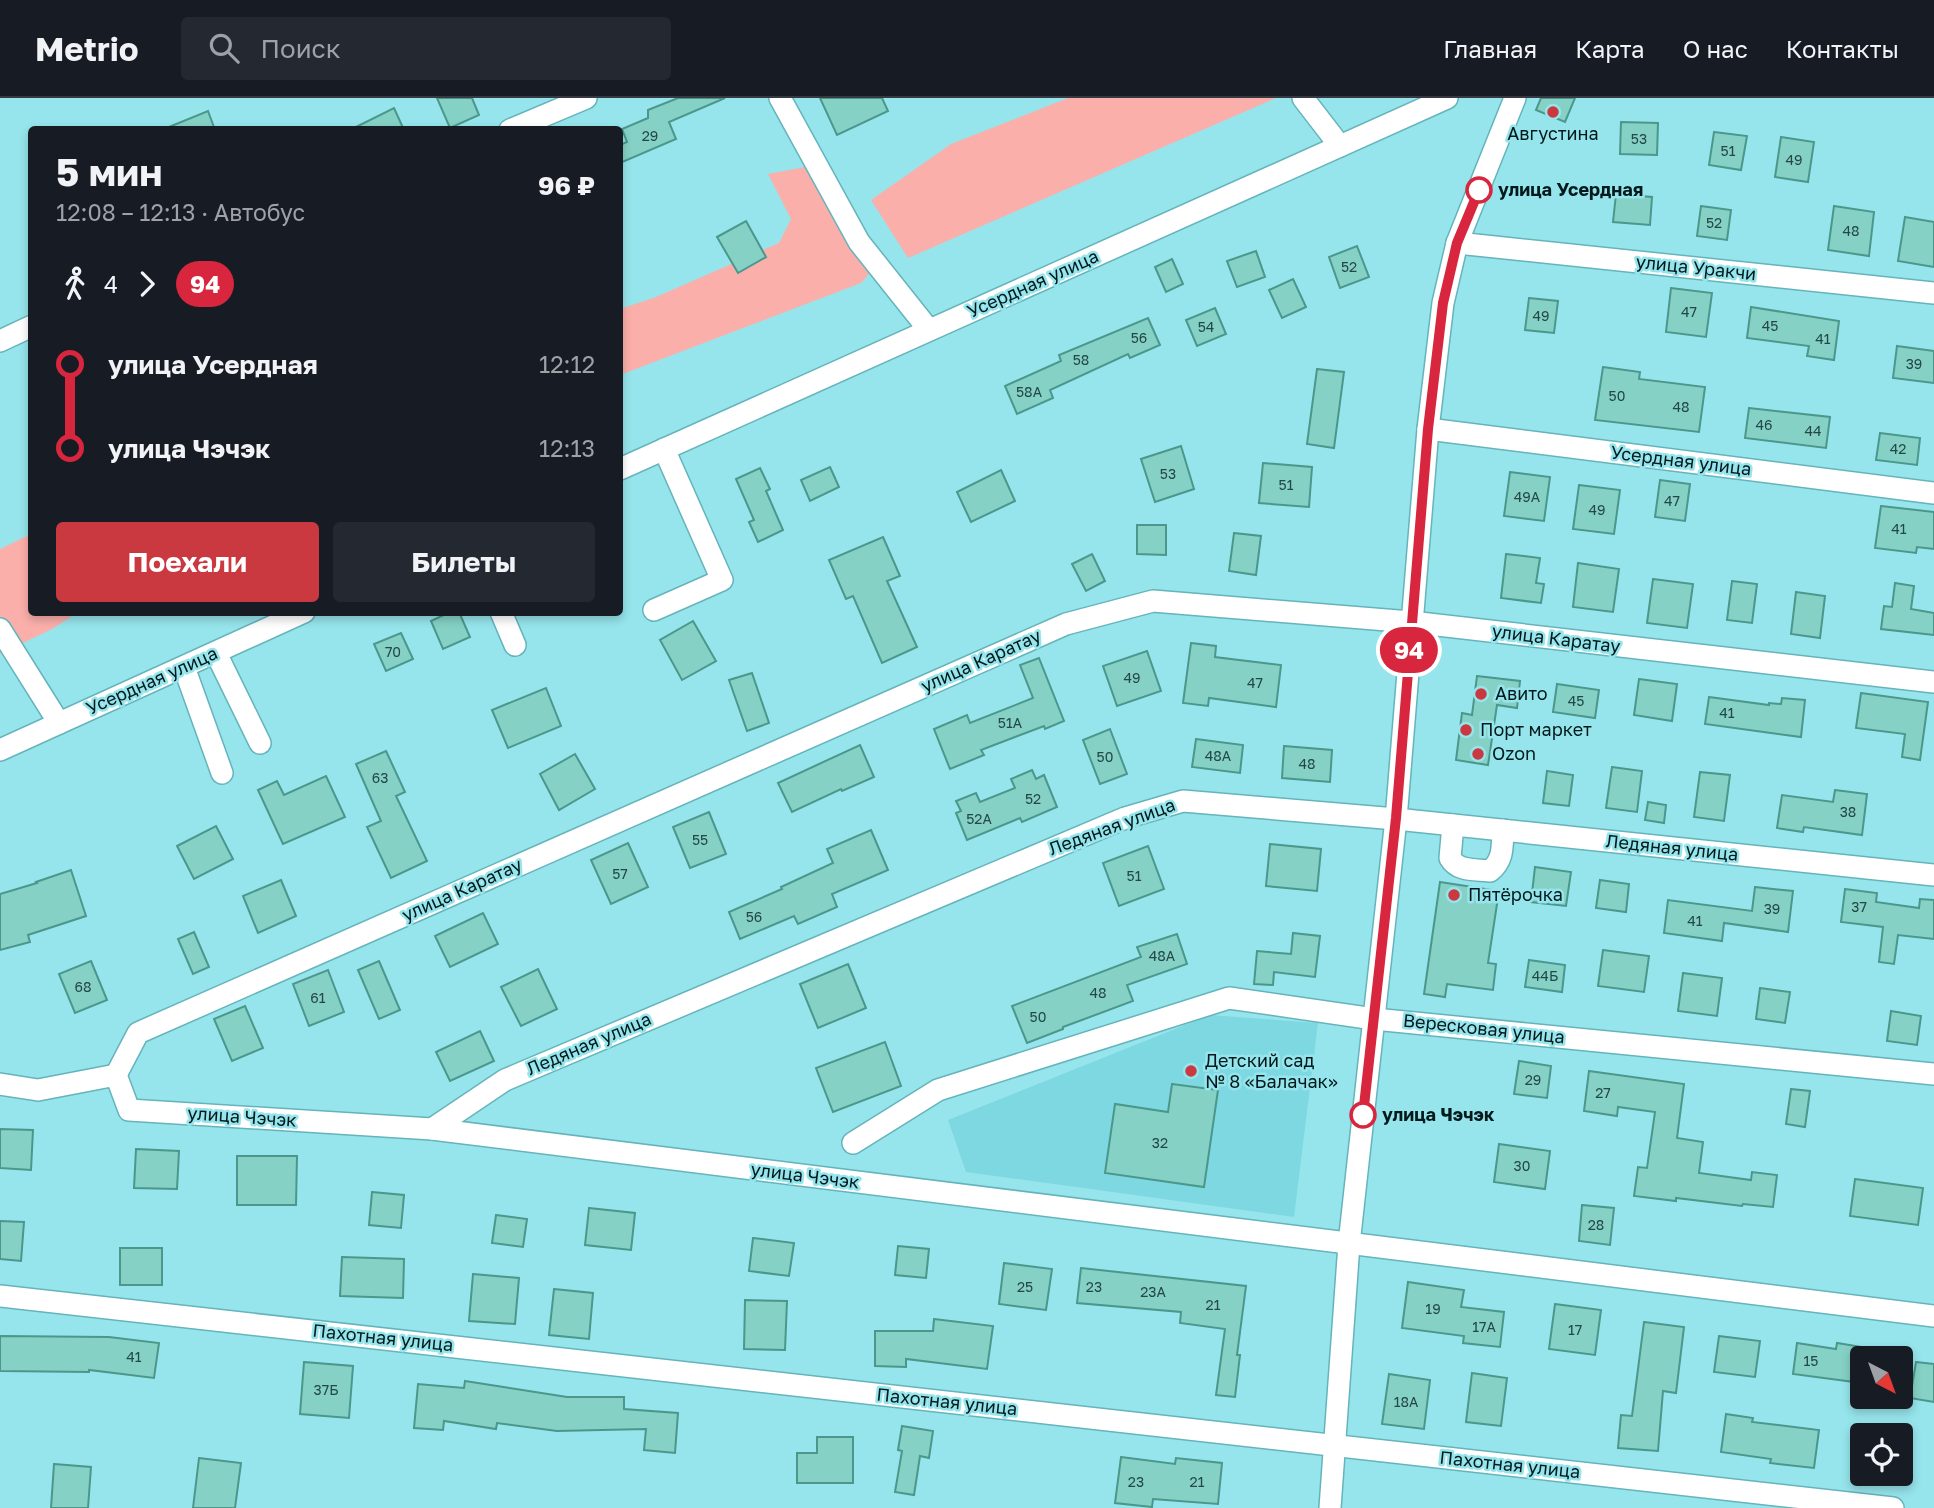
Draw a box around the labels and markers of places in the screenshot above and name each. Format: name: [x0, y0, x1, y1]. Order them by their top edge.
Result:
marker: Августина: [1545, 104, 1561, 120]
place label: Августина: [1507, 122, 1599, 144]
marker: улица Усердная: [1466, 177, 1492, 203]
place label: улица Усердная: [1498, 178, 1643, 200]
place label: Авито: [1495, 682, 1548, 704]
marker: Авито: [1473, 686, 1489, 702]
place label: Порт маркет: [1480, 718, 1592, 740]
marker: Порт маркет: [1458, 722, 1474, 738]
place label: Ozon: [1492, 742, 1536, 764]
marker: Ozon: [1470, 746, 1486, 762]
place label: Пятёрочка: [1468, 883, 1563, 905]
marker: Пятёрочка: [1446, 887, 1462, 903]
place label: Детский сад № 8 «Балачак»: [1205, 1049, 1338, 1092]
marker: Детский сад № 8 «Балачак»: [1183, 1063, 1199, 1079]
marker: улица Чэчэк: [1350, 1102, 1376, 1128]
place label: улица Чэчэк: [1382, 1103, 1495, 1125]

